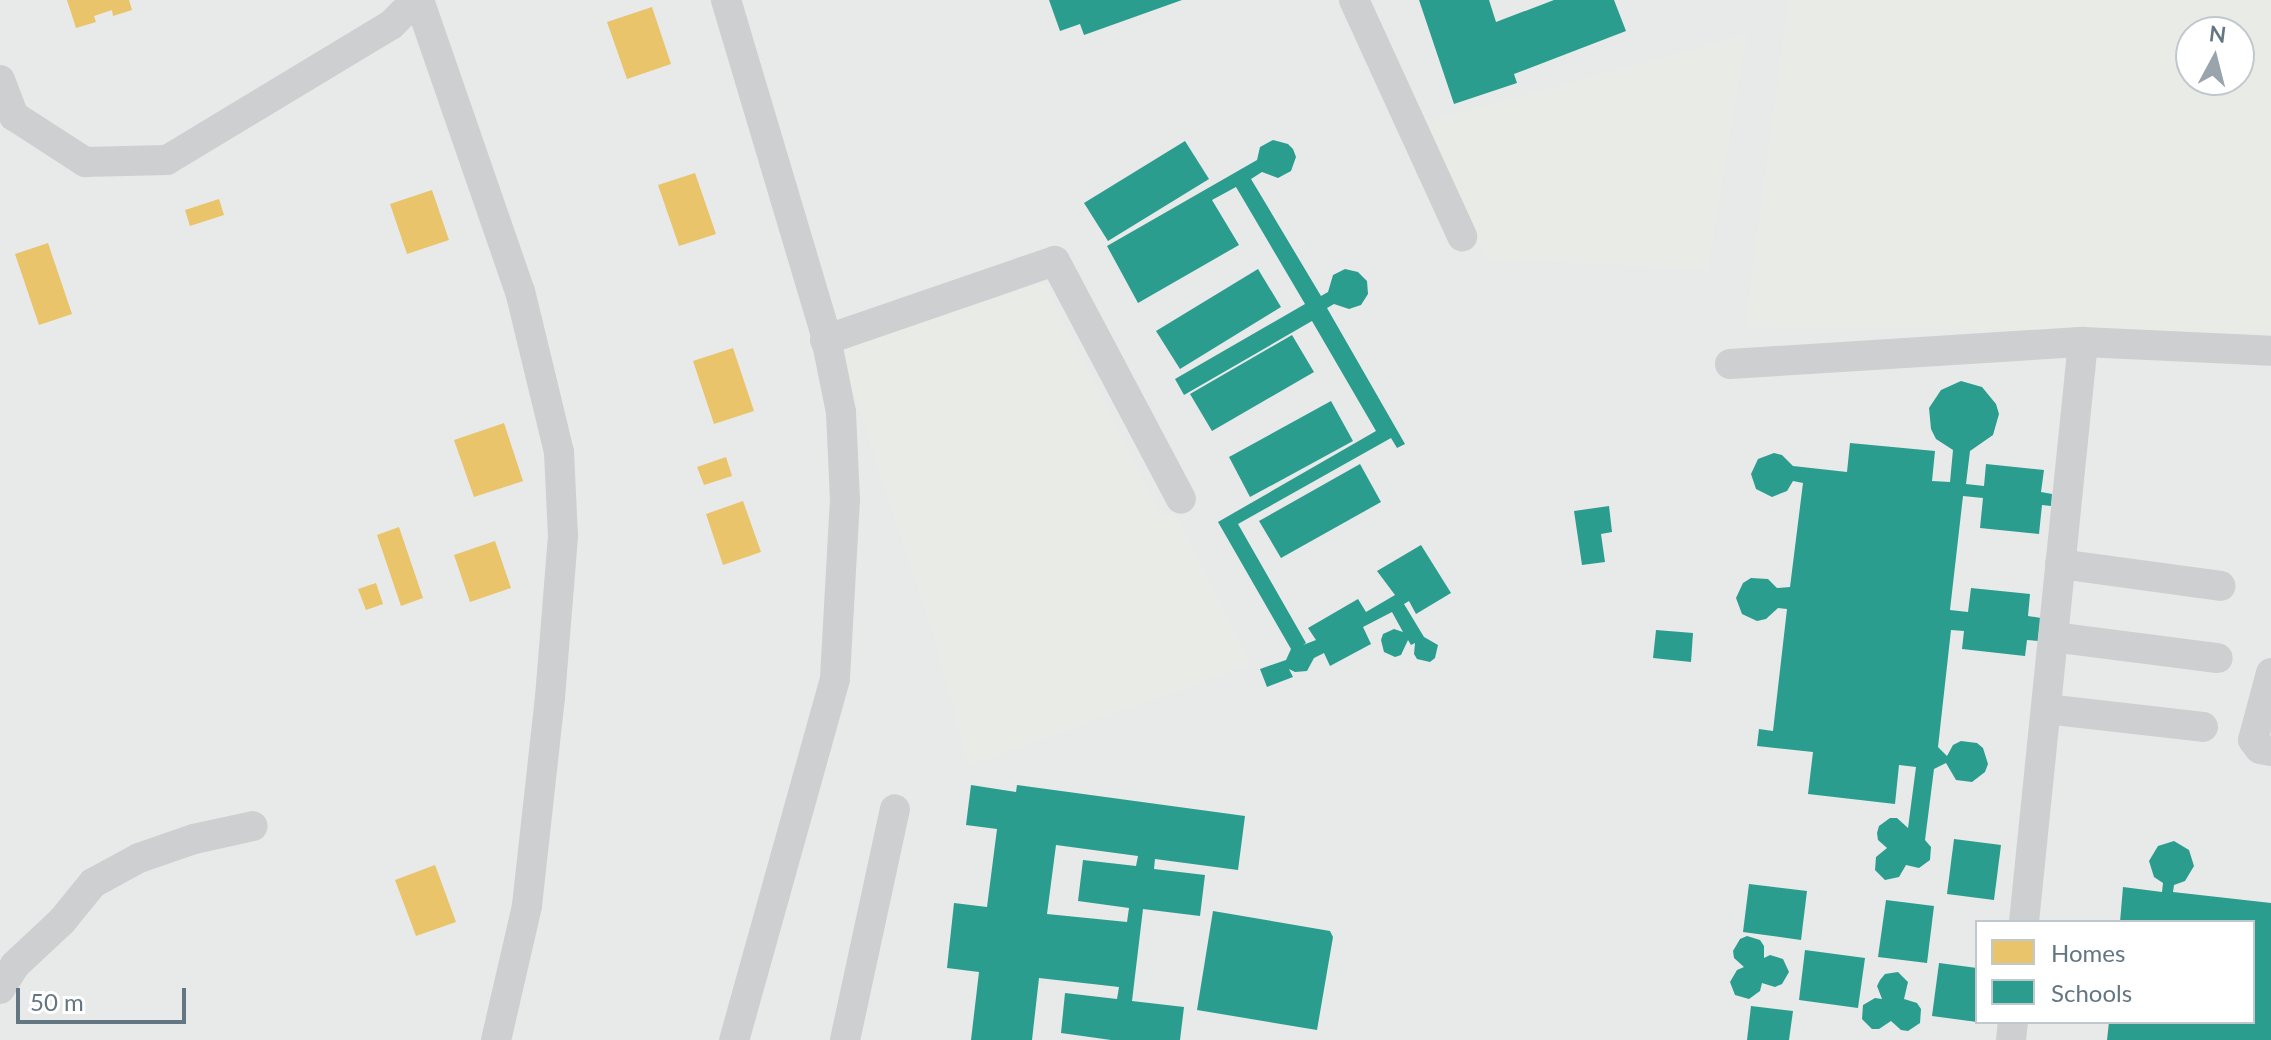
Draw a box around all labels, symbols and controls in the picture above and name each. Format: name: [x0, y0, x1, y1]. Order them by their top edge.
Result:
north arrow: [2175, 16, 2255, 96]
text: N: [2208, 19, 2228, 48]
legend: [1975, 920, 2255, 1024]
text: Homes: [2051, 938, 2125, 967]
scale bar: [20, 972, 190, 1022]
text: Schools: [2051, 978, 2132, 1007]
text: 50 m: [30, 987, 84, 1016]

